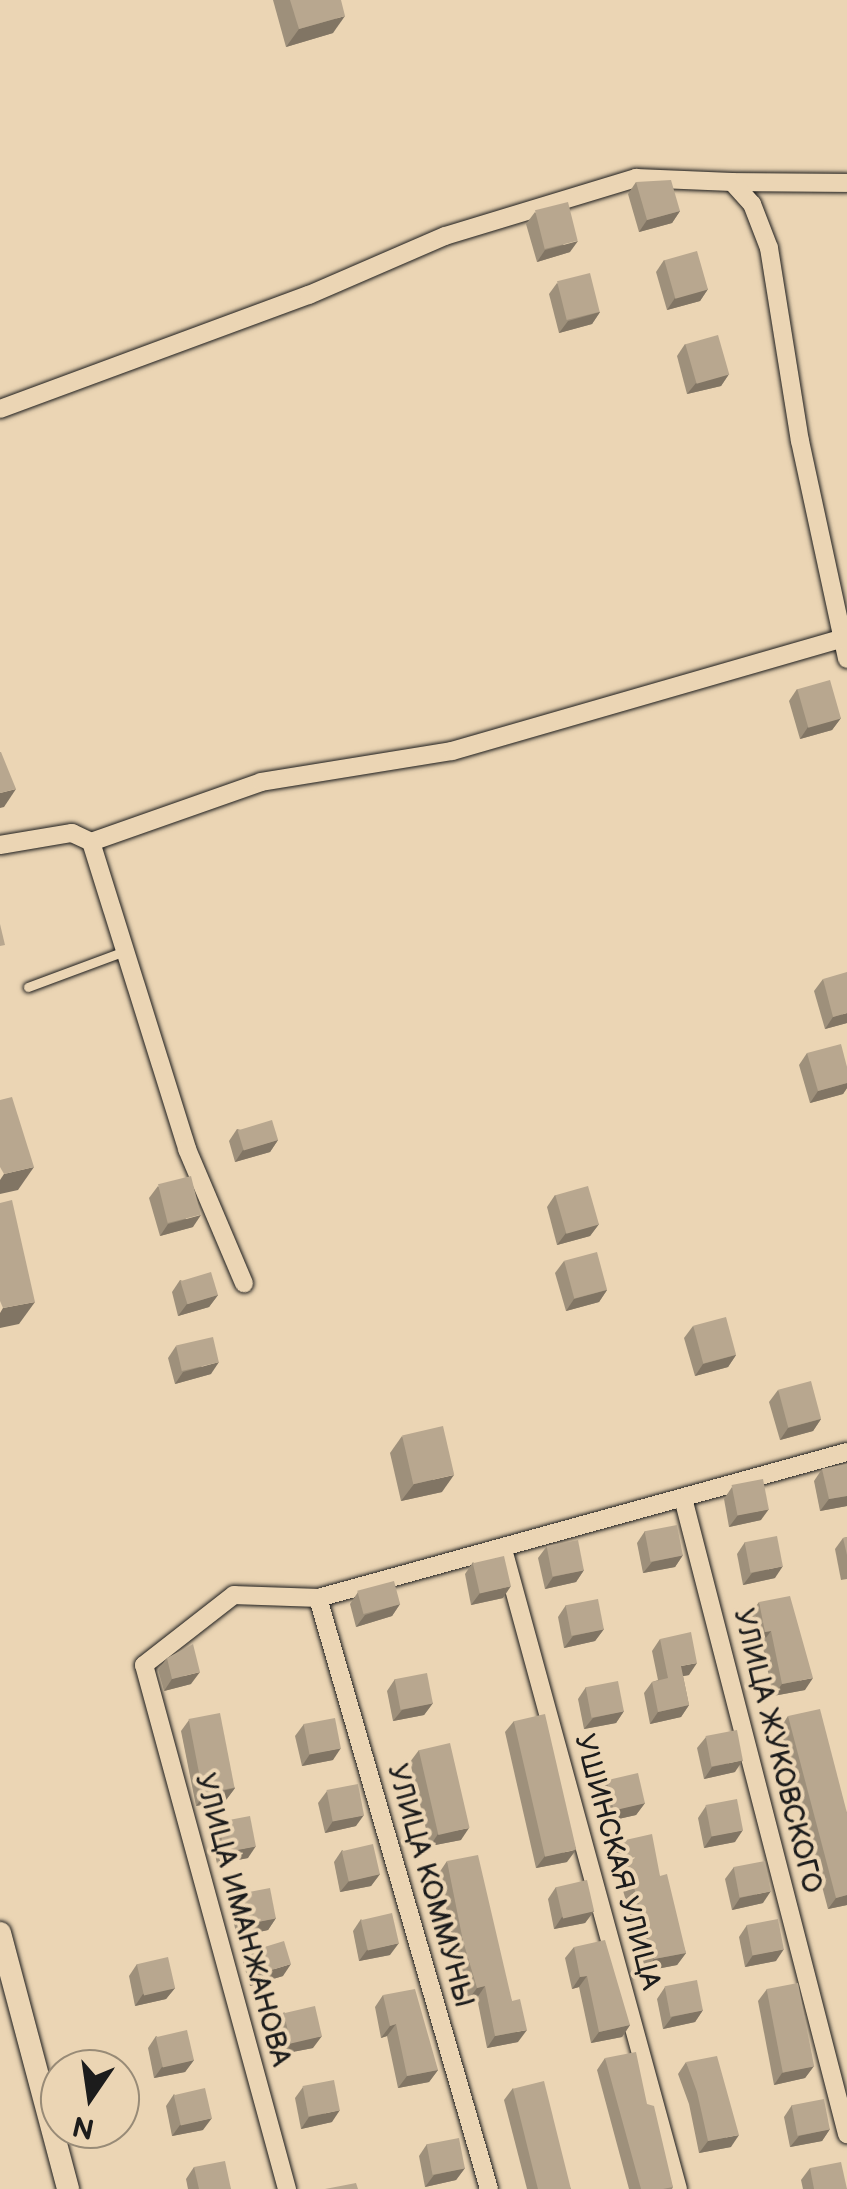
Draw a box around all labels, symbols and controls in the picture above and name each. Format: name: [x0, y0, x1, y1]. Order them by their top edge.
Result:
street label: УЛИЦА ЖУКОВСКОГО: [725, 1605, 829, 1897]
street label: УШИНСКАЯ УЛИЦА: [567, 1731, 667, 1993]
street label: УЛИЦА КОММУНЫ: [379, 1760, 481, 2012]
street label: УЛИЦА ИМАНЖАНОВА: [187, 1770, 297, 2070]
north arrow: [40, 2049, 140, 2149]
text: N: [70, 2108, 98, 2145]

